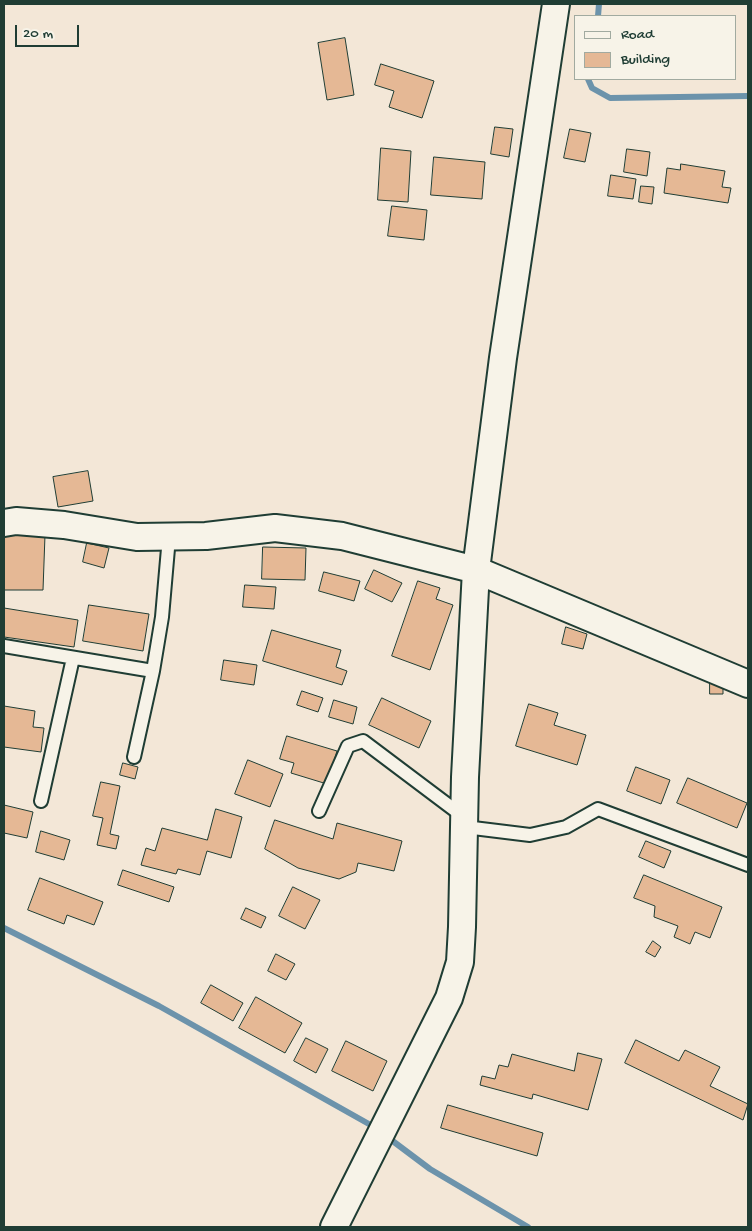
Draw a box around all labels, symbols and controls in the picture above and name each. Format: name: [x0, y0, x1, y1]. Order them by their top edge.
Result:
scale bar: [18, 15, 81, 47]
legend: [574, 15, 737, 80]
text: 20 m: [23, 25, 53, 43]
text: Road: [621, 26, 654, 44]
text: Building: [621, 51, 670, 69]

